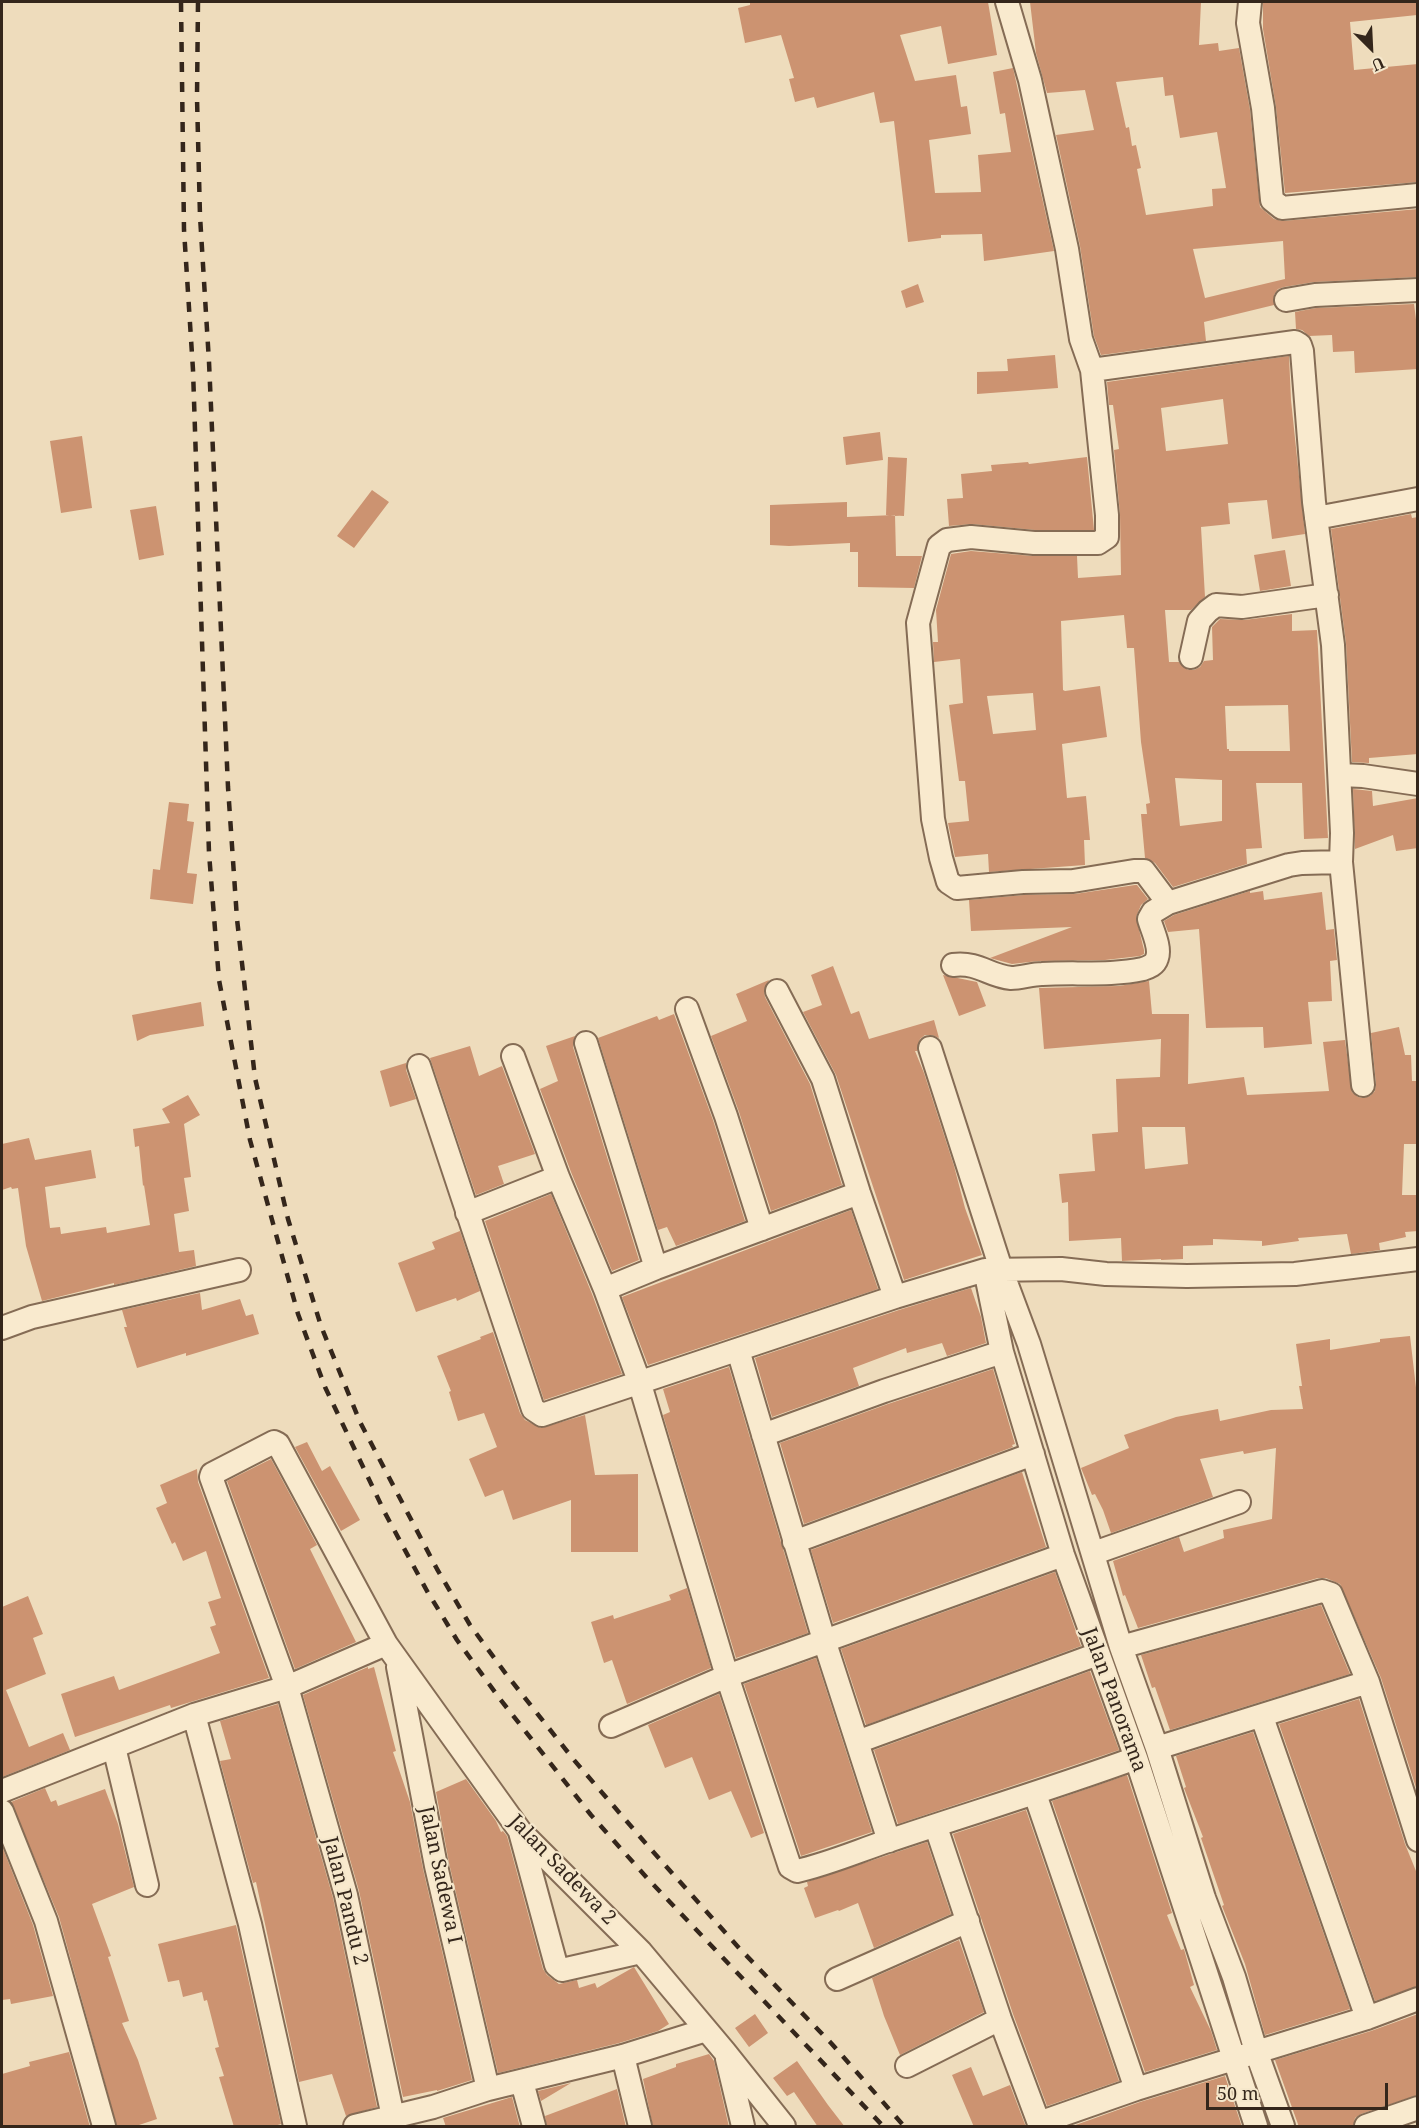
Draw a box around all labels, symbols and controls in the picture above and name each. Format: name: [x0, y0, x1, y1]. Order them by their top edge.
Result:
north arrow: [1341, 18, 1401, 78]
text: U: [1368, 52, 1388, 77]
street label: Jalan Panorama: [1077, 1624, 1151, 1776]
street label: Jalan Sadewa I: [414, 1804, 466, 1946]
street label: Jalan Sadewa 2: [503, 1810, 621, 1930]
street label: Jalan Pandu 2: [317, 1834, 373, 1968]
scale bar: [1209, 2071, 1390, 2109]
text: 50 m: [1217, 2081, 1259, 2105]

